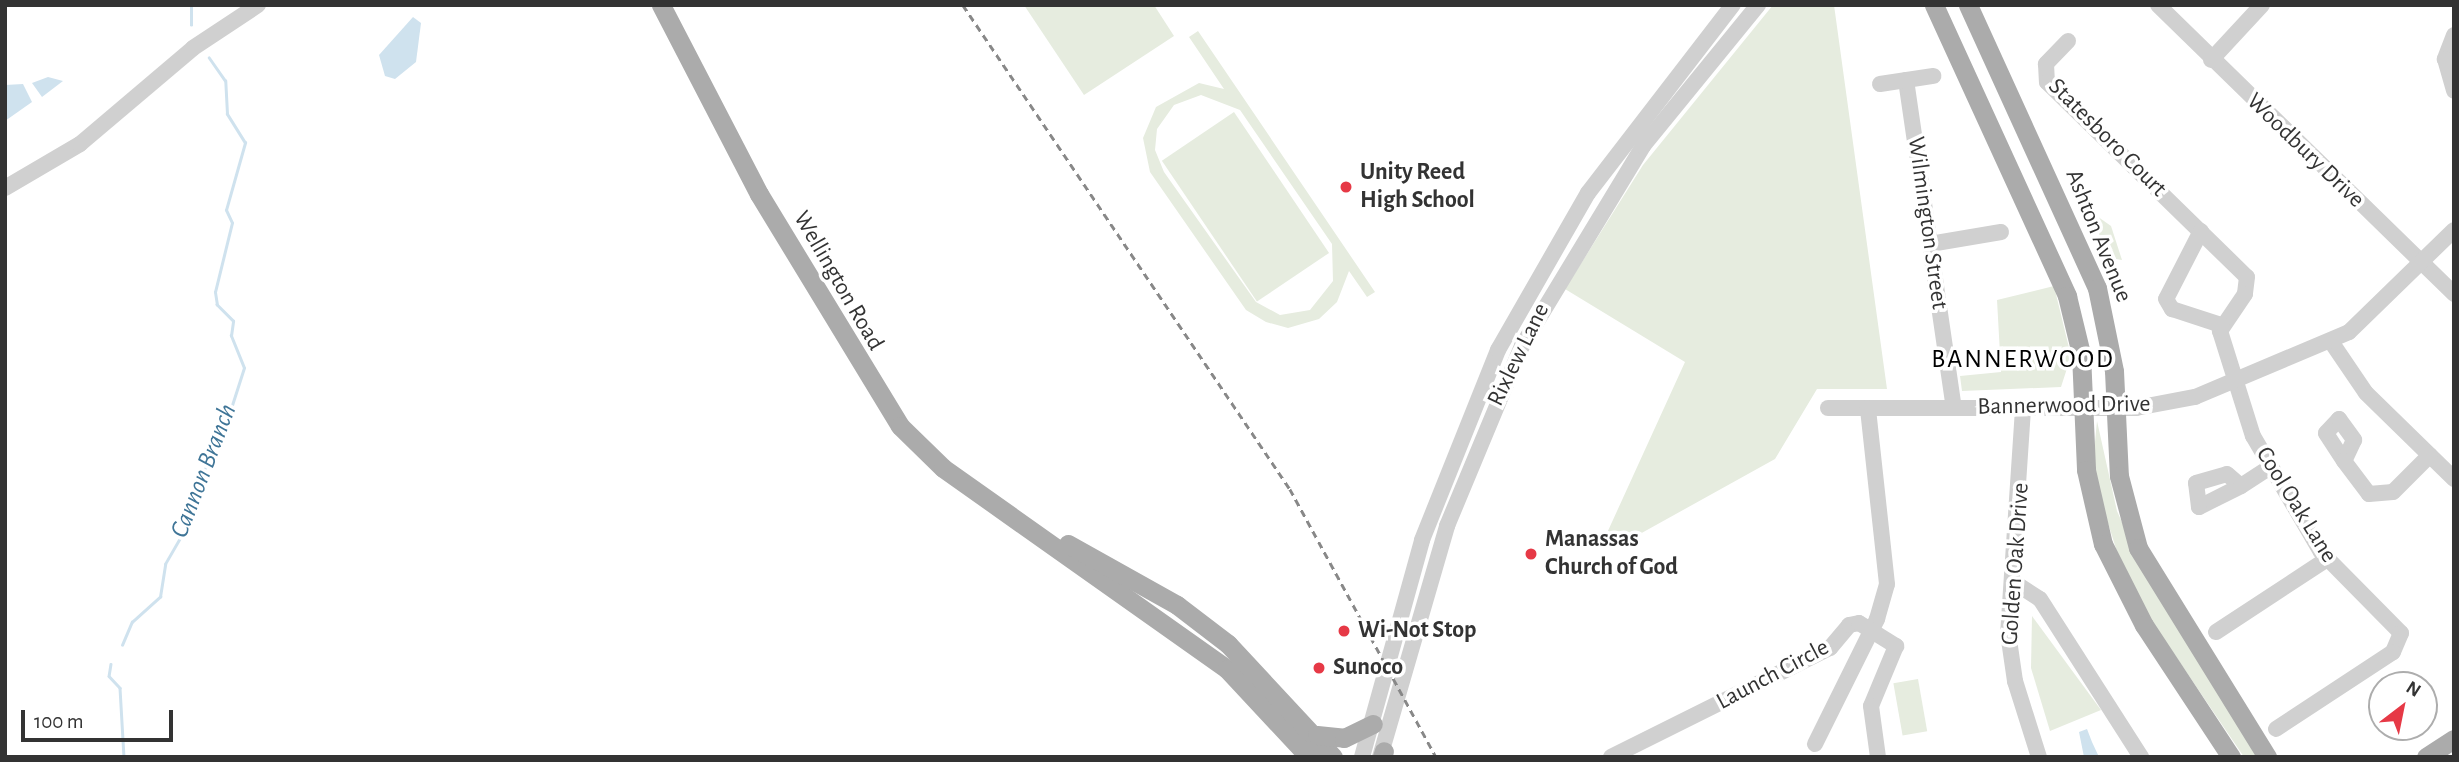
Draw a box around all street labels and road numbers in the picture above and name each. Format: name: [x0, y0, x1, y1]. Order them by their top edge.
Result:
street label: Statesboro Court: [2042, 73, 2172, 203]
street label: Woodbury Drive: [2240, 88, 2370, 214]
street label: Wilmington Street: [1901, 135, 1953, 311]
street label: Ashton Avenue: [2058, 166, 2138, 306]
street label: Wellington Road: [786, 206, 890, 356]
street label: Rixlew Lane: [1482, 299, 1556, 411]
street label: Bannerwood Drive: [1977, 390, 2151, 422]
street label: Cool Oak Lane: [2249, 442, 2343, 568]
street label: Golden Oak Drive: [1996, 482, 2036, 646]
street label: Launch Circle: [1712, 633, 1834, 717]

